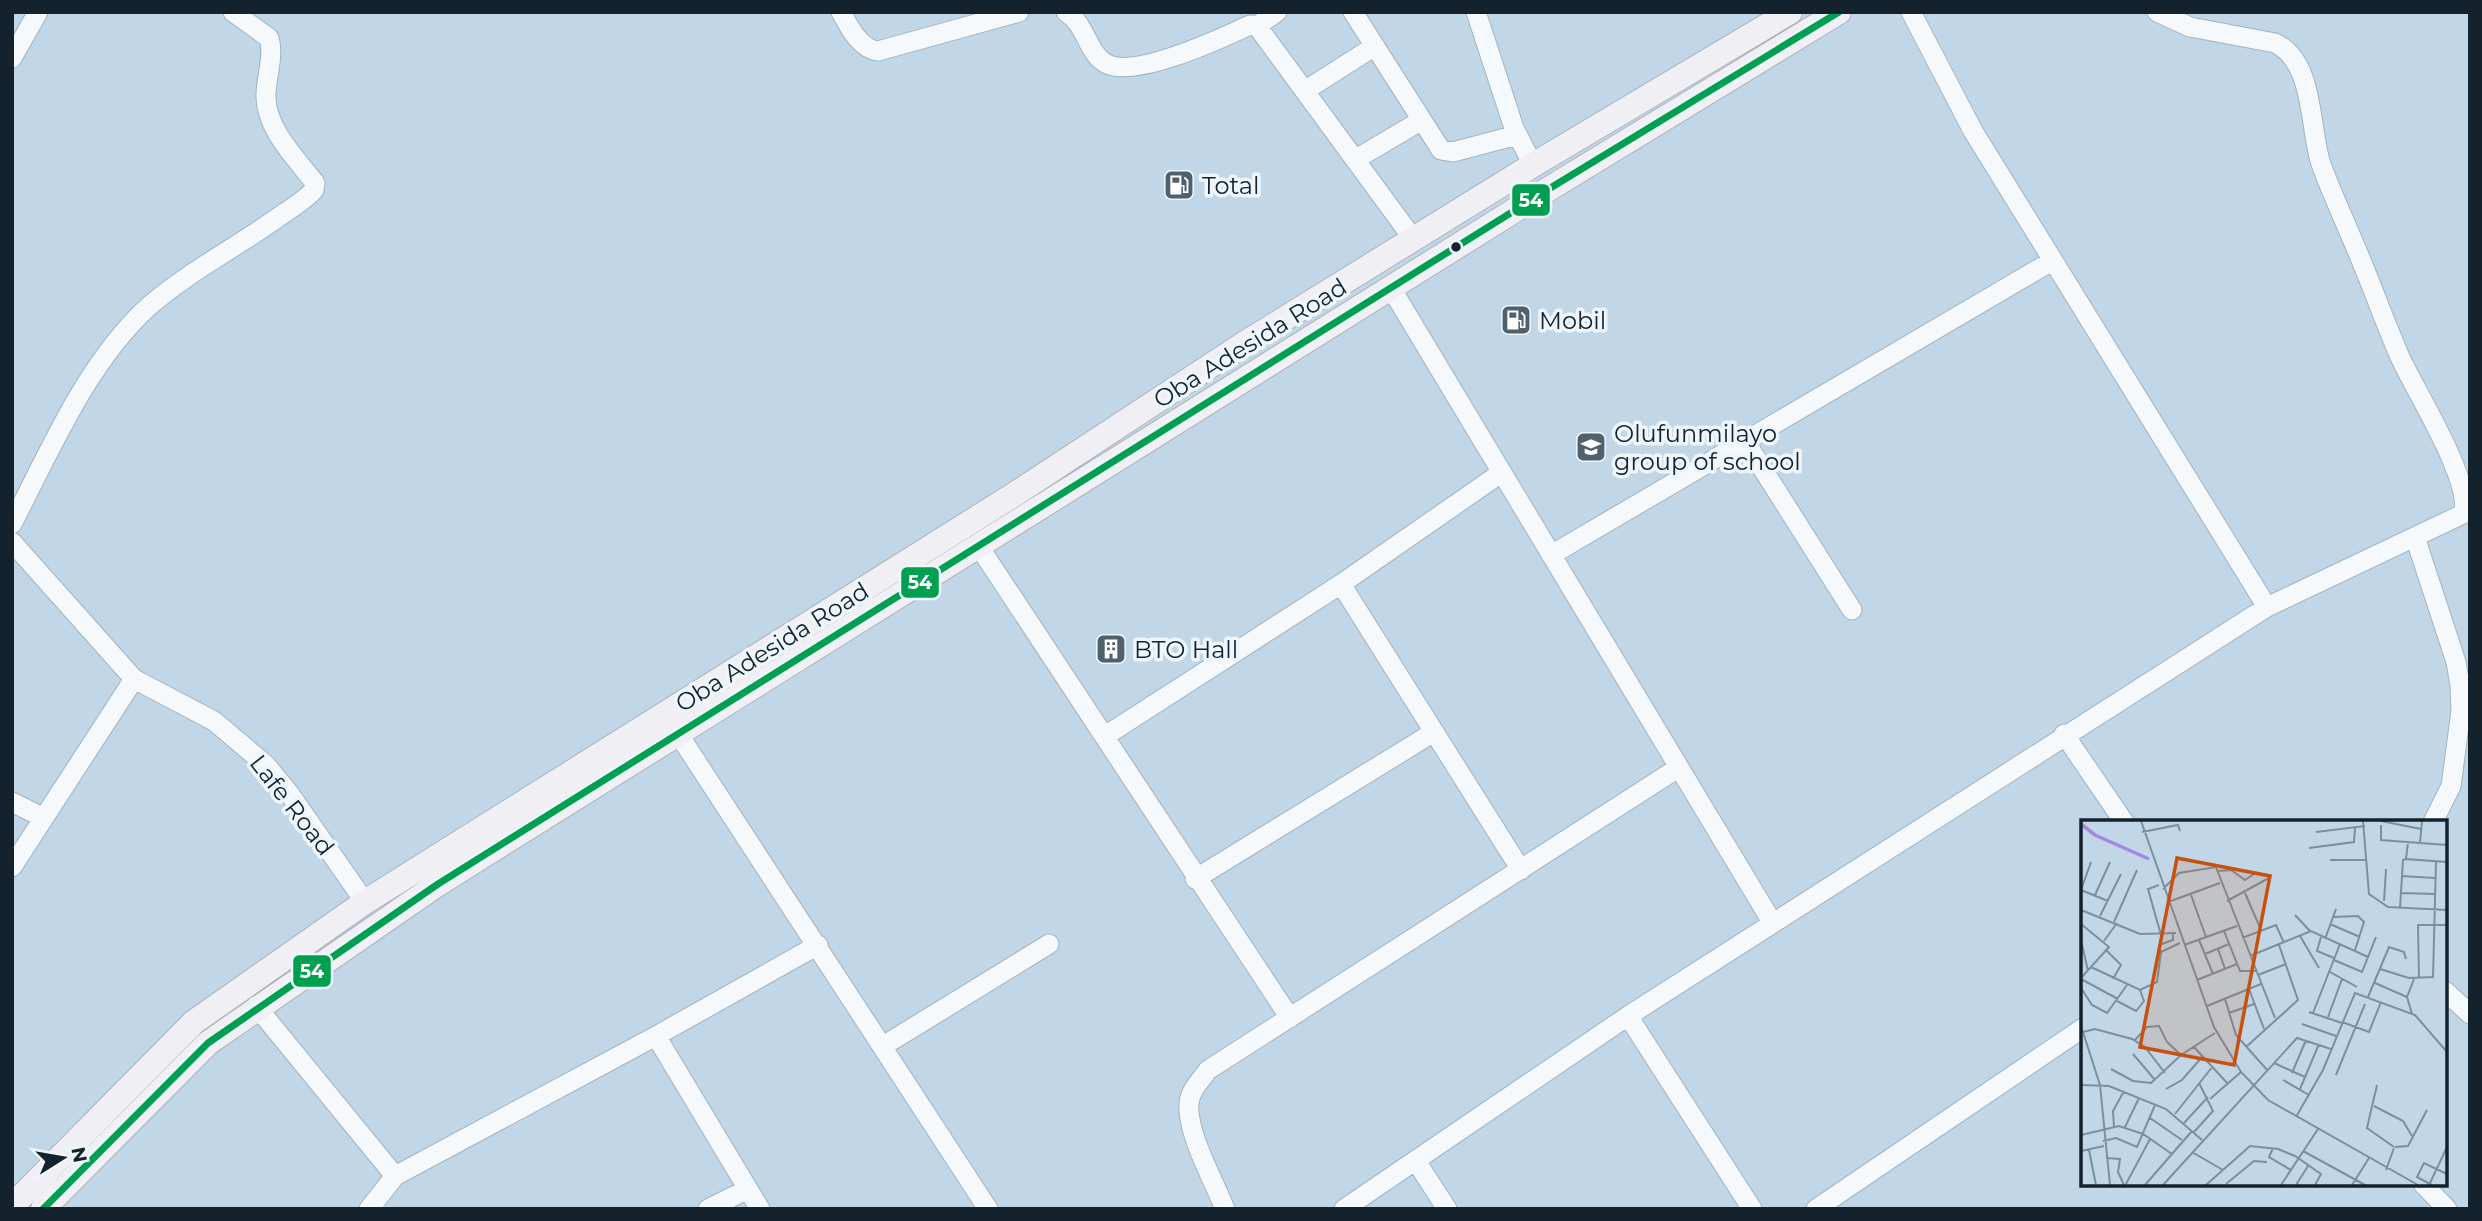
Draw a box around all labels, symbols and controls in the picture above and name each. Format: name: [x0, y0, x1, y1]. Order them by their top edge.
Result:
fuel station icon: Total: [1162, 168, 1196, 202]
place label: Total: [1202, 171, 1259, 200]
line badge: 54: [1511, 183, 1551, 217]
text: 54: [1519, 189, 1543, 212]
unlabelled marker: [1449, 240, 1463, 254]
street label: Oba Adesida Road: [1148, 272, 1352, 414]
fuel station icon: Mobil: [1499, 303, 1533, 337]
place label: Mobil: [1539, 306, 1606, 335]
place label: Olufunmilayo group of school: [1614, 419, 1801, 476]
school or university icon: Olufunmilayo group of school: [1574, 430, 1608, 464]
line badge: 54: [900, 566, 940, 599]
text: 54: [908, 571, 932, 594]
street label: Oba Adesida Road: [670, 576, 874, 718]
building icon: BTO Hall: [1094, 632, 1128, 666]
place label: BTO Hall: [1134, 635, 1238, 664]
street label: Lafe Road: [244, 749, 340, 861]
inset map: [2081, 820, 2447, 1186]
line badge: 54: [292, 954, 332, 988]
text: 54: [300, 960, 324, 983]
north arrow: [28, 1123, 98, 1193]
text: N: [66, 1145, 92, 1165]

